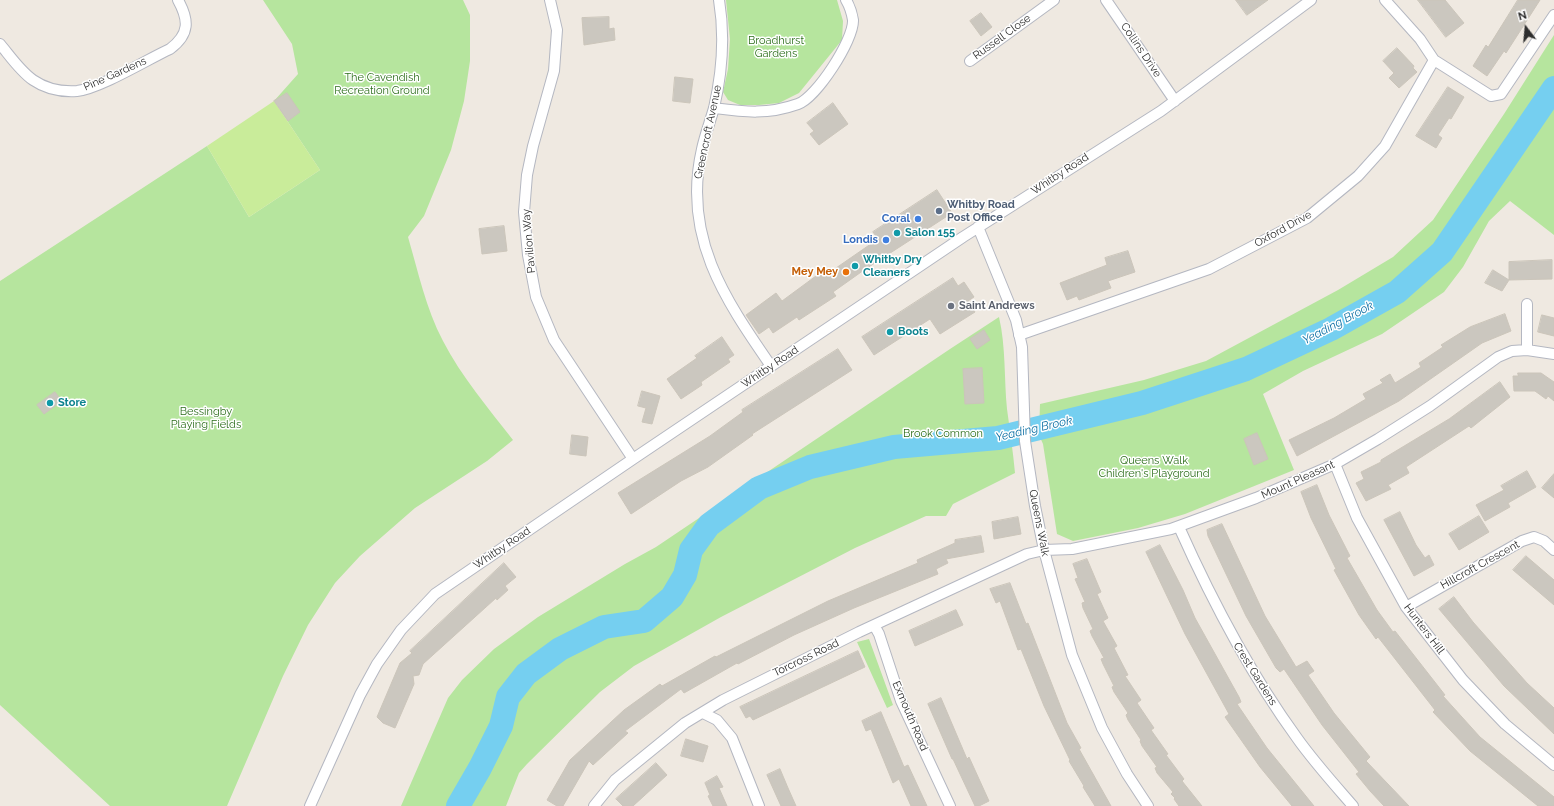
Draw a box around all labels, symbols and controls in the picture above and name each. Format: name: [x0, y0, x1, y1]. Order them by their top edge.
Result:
north arrow: [1506, 8, 1546, 48]
text: N: [1517, 9, 1528, 23]
street label: Russell Close: [970, 12, 1034, 62]
street label: Collins Drive: [1118, 20, 1164, 80]
park label: Broadhurst Gardens: [748, 34, 804, 60]
street label: Pine Gardens: [81, 54, 149, 94]
park label: The Cavendish Recreation Ground: [334, 71, 430, 97]
street label: Greencroft Avenue: [692, 84, 724, 180]
street label: Whitby Road: [1029, 151, 1091, 197]
place label: Whitby Road Post Office: [947, 198, 1015, 224]
marker: Whitby Road Post Office: [934, 206, 944, 216]
street label: Pavilion Way: [520, 208, 538, 274]
street label: Oxford Drive: [1252, 208, 1314, 250]
place label: Coral: [882, 212, 910, 226]
marker: Coral: [913, 214, 923, 224]
place label: Salon 155: [905, 226, 955, 240]
marker: Salon 155: [892, 228, 902, 238]
place label: Londis: [843, 233, 878, 247]
marker: Londis: [881, 235, 891, 245]
place label: Whitby Dry Cleaners: [863, 253, 922, 279]
marker: Whitby Dry Cleaners: [850, 261, 860, 271]
place label: Mey Mey: [792, 265, 838, 279]
marker: Mey Mey: [841, 267, 851, 277]
water label: Yeading Brook: [1300, 298, 1376, 348]
place label: Saint Andrews: [959, 299, 1035, 313]
marker: Saint Andrews: [946, 301, 956, 311]
place label: Boots: [898, 325, 928, 339]
marker: Boots: [885, 327, 895, 337]
street label: Whitby Road: [739, 343, 801, 391]
place label: Store: [58, 396, 86, 410]
marker: Store: [45, 398, 55, 408]
park label: Bessingby Playing Fields: [171, 405, 241, 431]
water label: Yeading Brook: [994, 413, 1074, 445]
park label: Brook Common: [903, 427, 983, 441]
park label: Queens Walk Children's Playground: [1098, 454, 1210, 480]
street label: Mount Pleasant: [1259, 458, 1337, 502]
street label: Queens Walk: [1026, 488, 1052, 558]
street label: Whitby Road: [471, 524, 533, 572]
street label: Hillcroft Crescent: [1438, 538, 1522, 592]
street label: Hunters Hill: [1401, 601, 1447, 657]
street label: Torcross Road: [771, 636, 841, 680]
street label: Crest Gardens: [1230, 640, 1280, 708]
street label: Exmouth Road: [889, 679, 931, 753]

